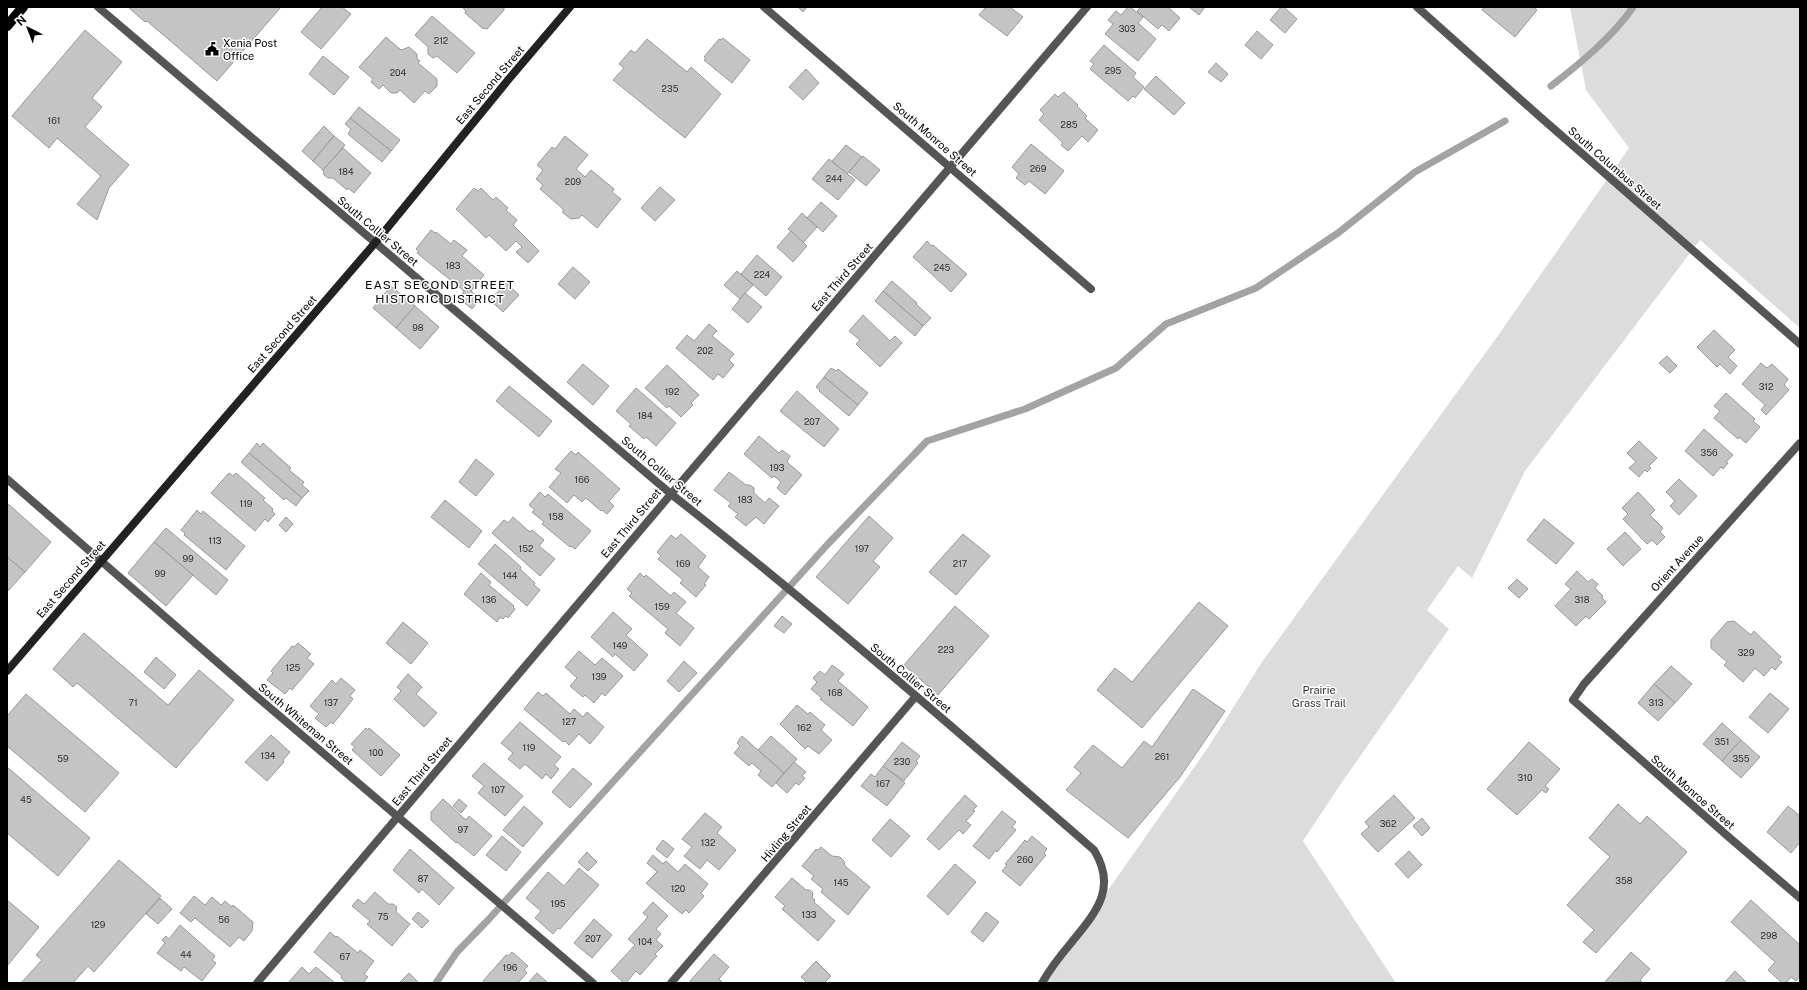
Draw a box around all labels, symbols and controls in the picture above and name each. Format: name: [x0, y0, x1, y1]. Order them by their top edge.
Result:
north arrow: [8, 8, 48, 48]
text: N: [14, 13, 29, 28]
house number: 303: [1119, 23, 1136, 34]
house number: 212: [434, 35, 448, 46]
place label: Xenia Post Office: [223, 37, 277, 62]
public building icon: Xenia Post Office: [204, 41, 220, 57]
street label: East Second Street: [454, 43, 526, 127]
house number: 295: [1105, 65, 1122, 76]
house number: 204: [390, 67, 407, 78]
house number: 235: [662, 83, 679, 94]
street label: South Monroe Street: [891, 99, 979, 179]
house number: 161: [48, 115, 60, 126]
house number: 285: [1061, 119, 1078, 130]
street label: South Columbus Street: [1566, 124, 1664, 212]
house number: 269: [1030, 163, 1047, 174]
house number: 184: [338, 166, 354, 177]
house number: 244: [826, 173, 843, 184]
house number: 209: [565, 176, 582, 187]
street label: South Collier Street: [335, 194, 421, 268]
street label: East Third Street: [809, 240, 875, 314]
house number: 183: [445, 260, 461, 271]
house number: 245: [934, 262, 951, 273]
house number: 224: [754, 269, 771, 280]
district label: EAST SECOND STREET HISTORIC DISTRICT: [365, 278, 515, 306]
street label: East Second Street: [245, 293, 319, 375]
house number: 98: [412, 322, 424, 333]
house number: 202: [697, 345, 713, 356]
house number: 312: [1759, 381, 1773, 392]
house number: 192: [665, 386, 679, 397]
house number: 184: [637, 410, 653, 421]
house number: 207: [804, 416, 820, 427]
street label: South Collier Street: [619, 434, 705, 508]
house number: 356: [1700, 447, 1718, 458]
house number: 193: [770, 462, 785, 473]
house number: 166: [575, 474, 590, 485]
street label: East Third Street: [599, 486, 663, 560]
house number: 183: [737, 494, 753, 505]
house number: 119: [240, 498, 253, 509]
house number: 158: [548, 511, 564, 522]
street label: Orient Avenue: [1648, 532, 1706, 594]
house number: 113: [209, 535, 222, 546]
street label: East Second Street: [34, 538, 108, 620]
house number: 152: [519, 543, 533, 554]
house number: 197: [855, 543, 869, 554]
house number: 99: [182, 553, 194, 564]
house number: 169: [676, 558, 691, 569]
house number: 217: [953, 558, 967, 569]
house number: 99: [154, 568, 166, 579]
house number: 144: [503, 570, 518, 581]
house number: 136: [482, 594, 497, 605]
house number: 318: [1574, 594, 1590, 605]
house number: 159: [654, 601, 670, 612]
house number: 149: [613, 640, 628, 651]
street label: South Collier Street: [868, 641, 954, 715]
house number: 223: [938, 644, 955, 655]
house number: 329: [1738, 647, 1755, 658]
house number: 125: [286, 662, 301, 673]
house number: 139: [592, 671, 607, 682]
street label: South Whiteman Street: [256, 681, 356, 767]
park label: Prairie Grass Trail: [1292, 684, 1346, 709]
house number: 168: [827, 687, 843, 698]
house number: 71: [128, 697, 138, 708]
house number: 137: [324, 697, 338, 708]
house number: 313: [1648, 697, 1664, 708]
house number: 127: [562, 716, 576, 727]
house number: 162: [797, 722, 811, 733]
street label: East Third Street: [390, 734, 454, 808]
house number: 351: [1714, 736, 1730, 747]
house number: 119: [523, 742, 536, 753]
house number: 100: [369, 747, 384, 758]
house number: 134: [261, 750, 276, 761]
house number: 261: [1155, 751, 1169, 762]
street label: South Monroe Street: [1649, 752, 1737, 832]
house number: 59: [57, 753, 69, 764]
house number: 355: [1732, 753, 1750, 764]
house number: 230: [894, 756, 911, 767]
house number: 310: [1518, 772, 1533, 783]
house number: 167: [876, 778, 890, 789]
house number: 107: [491, 784, 505, 795]
house number: 45: [20, 794, 32, 805]
street label: Hivling Street: [759, 802, 813, 864]
house number: 362: [1380, 818, 1396, 829]
house number: 97: [458, 824, 468, 835]
house number: 132: [701, 837, 715, 848]
house number: 260: [1017, 854, 1034, 865]
house number: 87: [417, 873, 429, 884]
house number: 358: [1615, 875, 1633, 886]
house number: 145: [833, 877, 849, 888]
house number: 120: [671, 883, 686, 894]
house number: 195: [550, 898, 566, 909]
house number: 133: [802, 909, 817, 920]
house number: 75: [377, 911, 389, 922]
house number: 56: [218, 914, 230, 925]
house number: 129: [91, 919, 106, 930]
house number: 298: [1761, 930, 1778, 941]
house number: 207: [585, 933, 601, 944]
house number: 104: [638, 936, 653, 947]
house number: 44: [180, 949, 192, 960]
house number: 67: [340, 951, 350, 962]
house number: 196: [503, 962, 518, 973]

